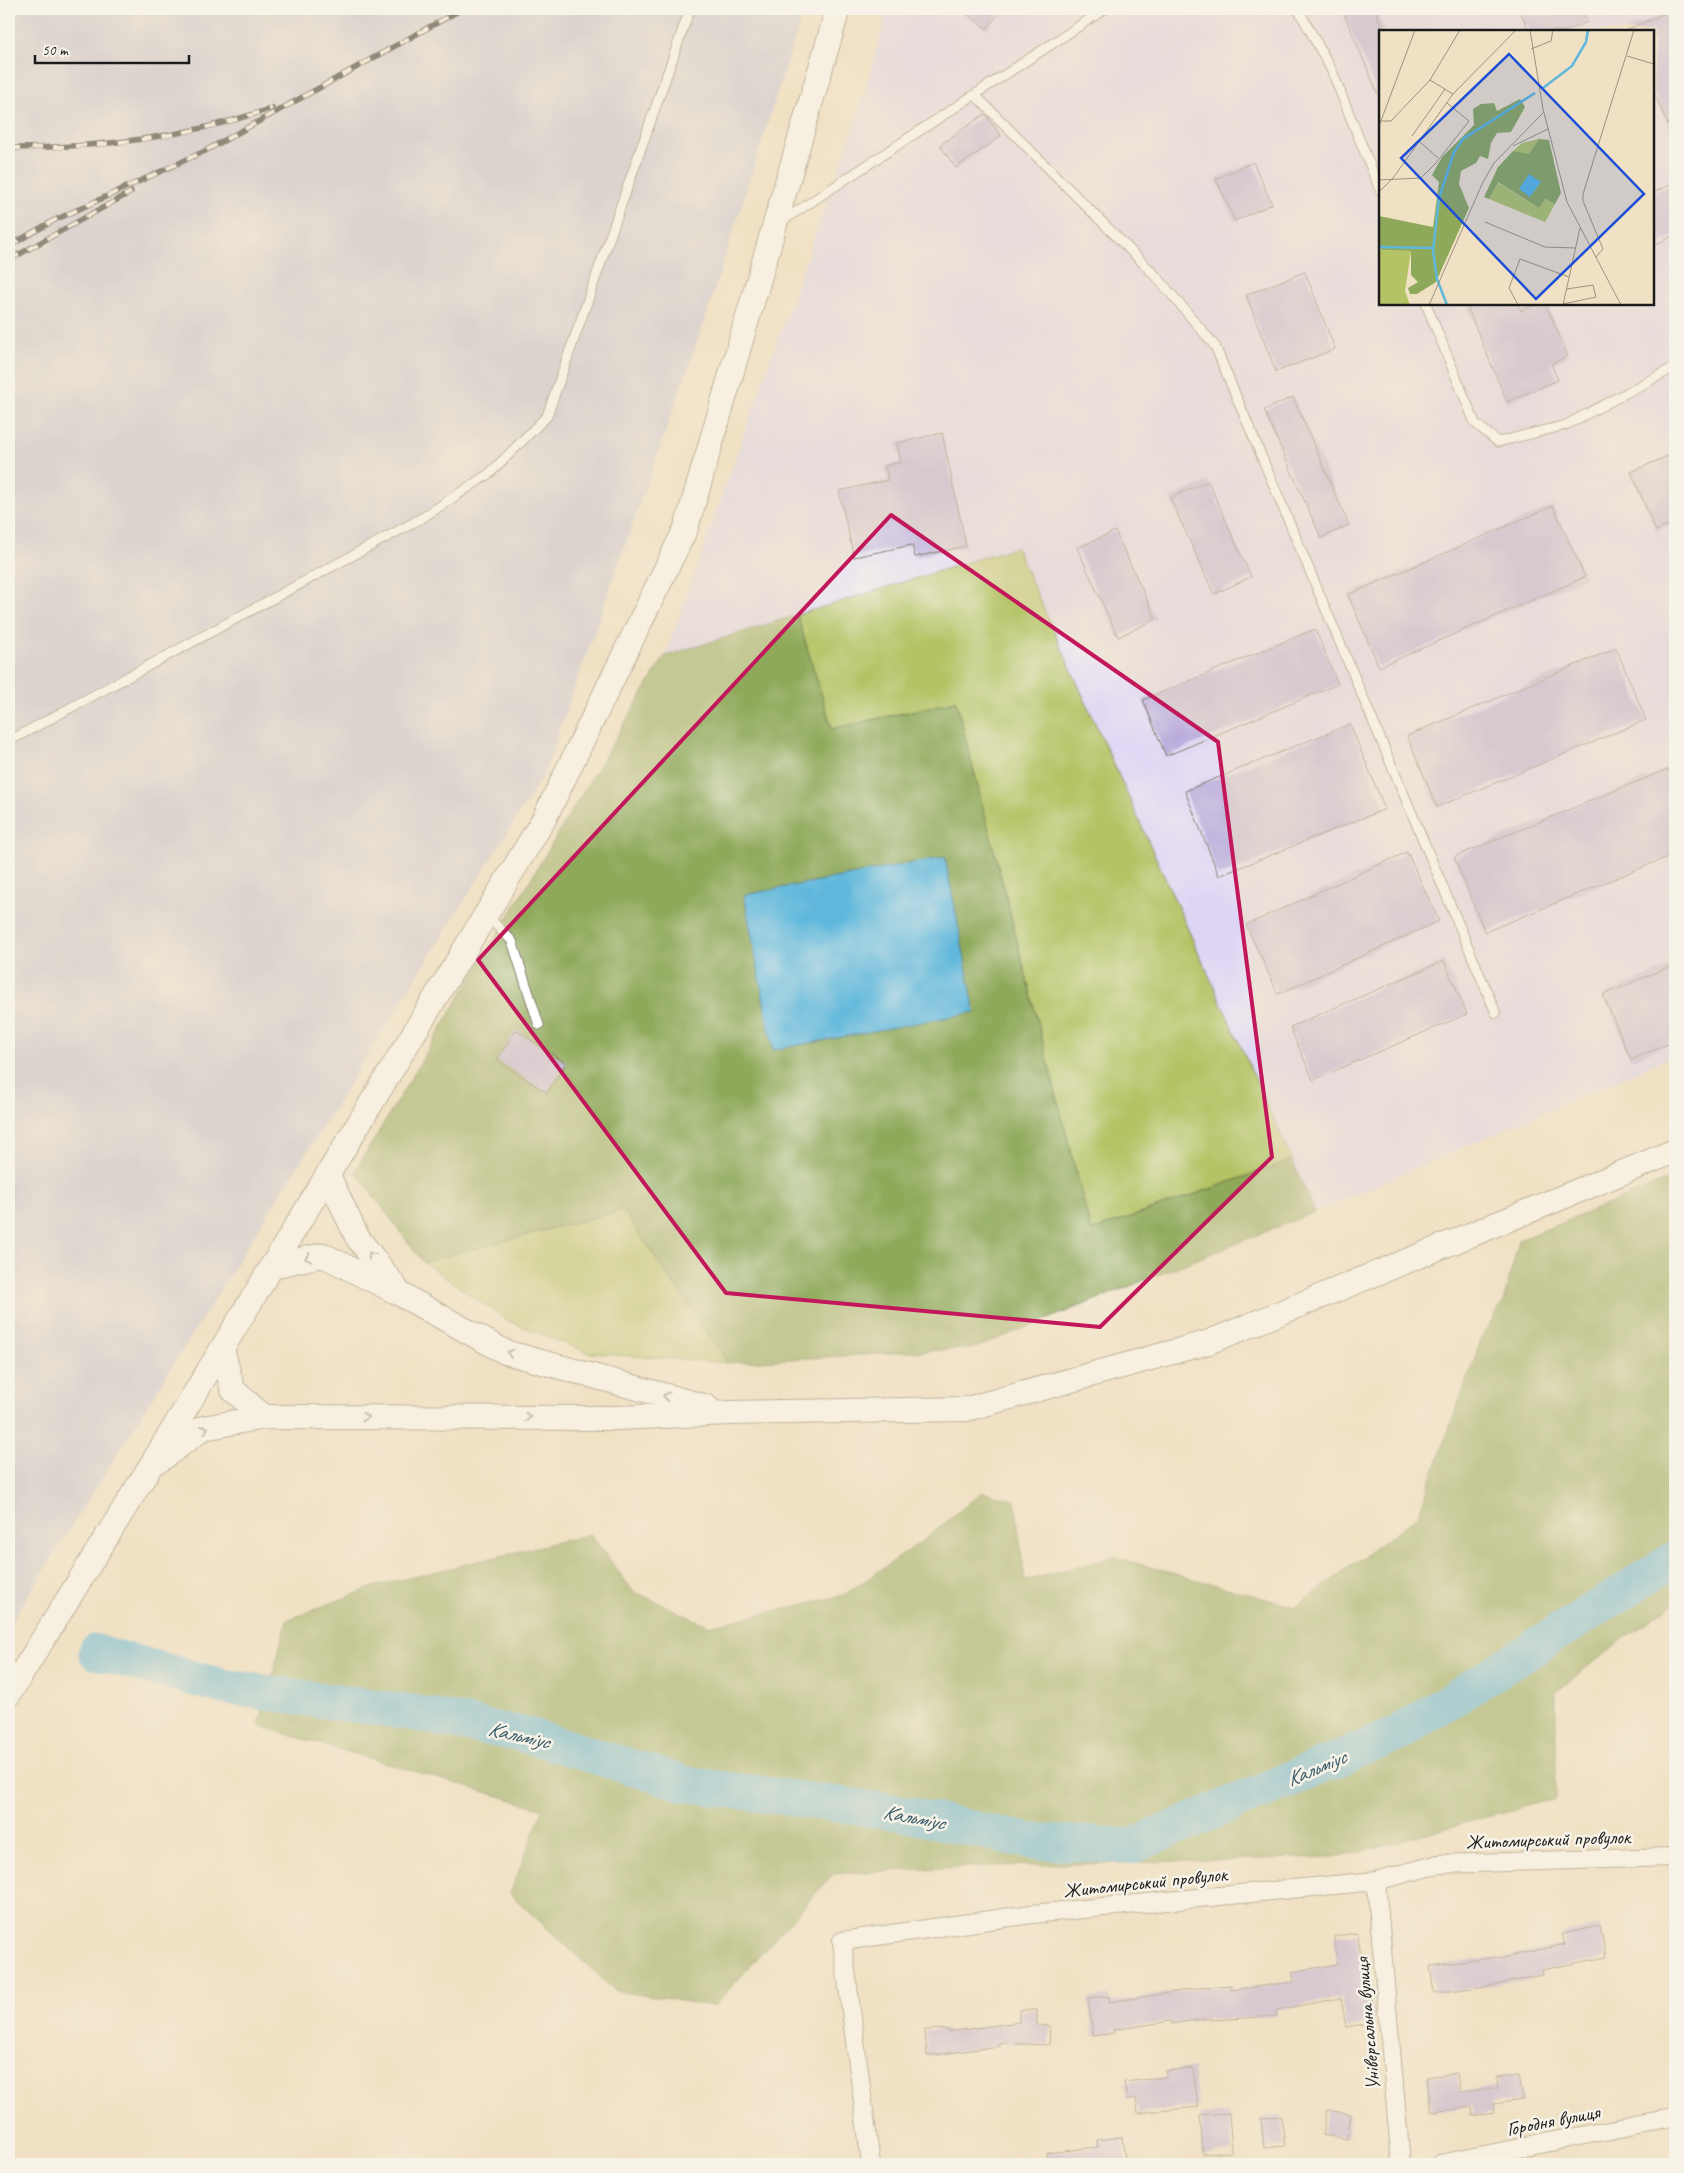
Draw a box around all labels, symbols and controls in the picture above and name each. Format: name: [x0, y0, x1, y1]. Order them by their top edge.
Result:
inset map: [1379, 30, 1654, 305]
scale bar: [35, 32, 189, 64]
text: 50 m: [42, 41, 69, 60]
one-way arrow: [304, 1252, 313, 1263]
one-way arrow: [368, 1252, 376, 1261]
one-way arrow: [506, 1349, 514, 1359]
one-way arrow: [663, 1391, 671, 1401]
one-way arrow: [362, 1412, 369, 1422]
one-way arrow: [524, 1412, 532, 1423]
one-way arrow: [199, 1426, 208, 1436]
water label: Кальміус: [486, 1715, 555, 1755]
water label: Кальміус: [1282, 1743, 1352, 1792]
water label: Кальміус: [881, 1798, 949, 1836]
street label: Житомирський провулок: [1465, 1824, 1632, 1855]
street label: Житомирський провулок: [1062, 1861, 1230, 1904]
street label: Універсальна вулиця: [1349, 1955, 1386, 2091]
street label: Городня вулиця: [1504, 2099, 1604, 2142]

